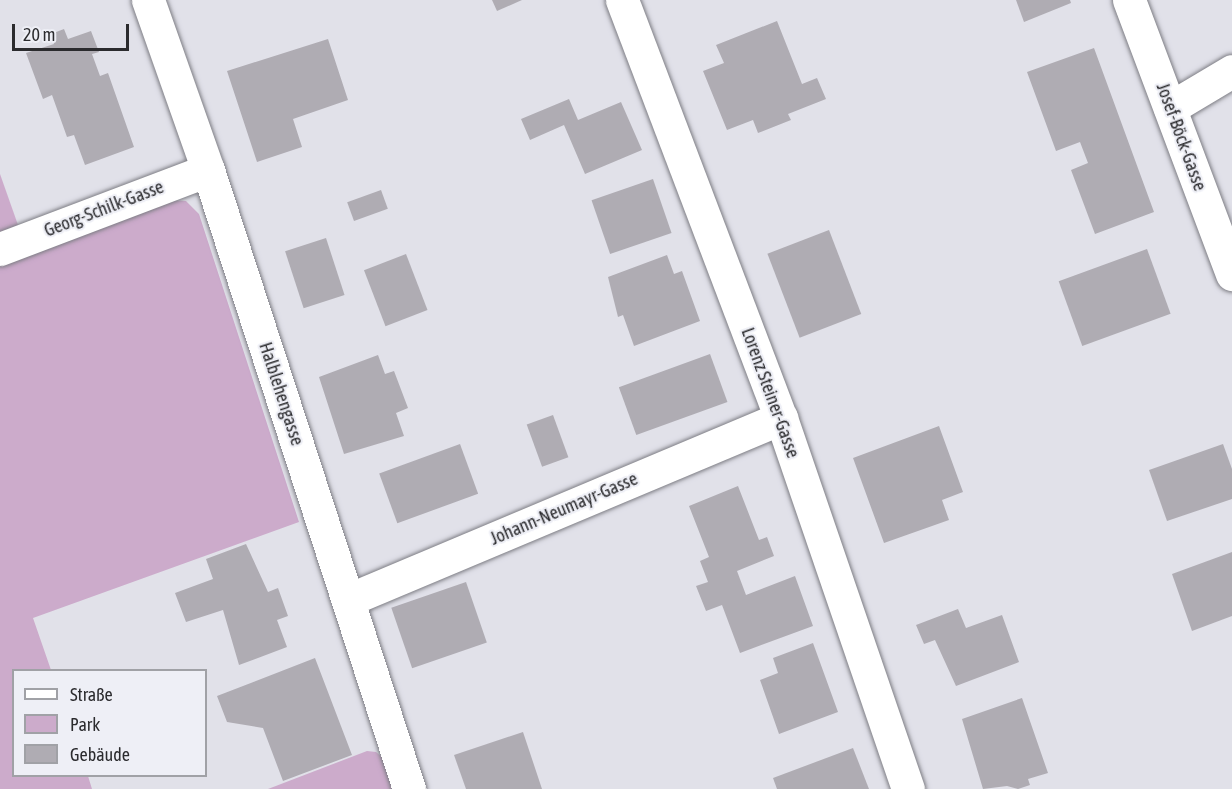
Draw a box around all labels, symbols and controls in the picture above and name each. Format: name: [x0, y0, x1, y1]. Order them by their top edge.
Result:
scale bar: [15, 12, 132, 50]
text: 20 m: [23, 24, 55, 45]
street label: Josef-Böck-Gasse: [1152, 80, 1210, 194]
street label: Georg-Schilk-Gasse: [41, 176, 167, 242]
street label: Lorenz Steiner-Gasse: [736, 325, 804, 461]
street label: Halblehengasse: [254, 340, 308, 448]
street label: Johann-Neumayr-Gasse: [487, 468, 641, 550]
legend: [12, 669, 207, 777]
text: Straße: [70, 684, 113, 705]
text: Park: [70, 714, 100, 735]
text: Gebäude: [70, 744, 130, 765]

